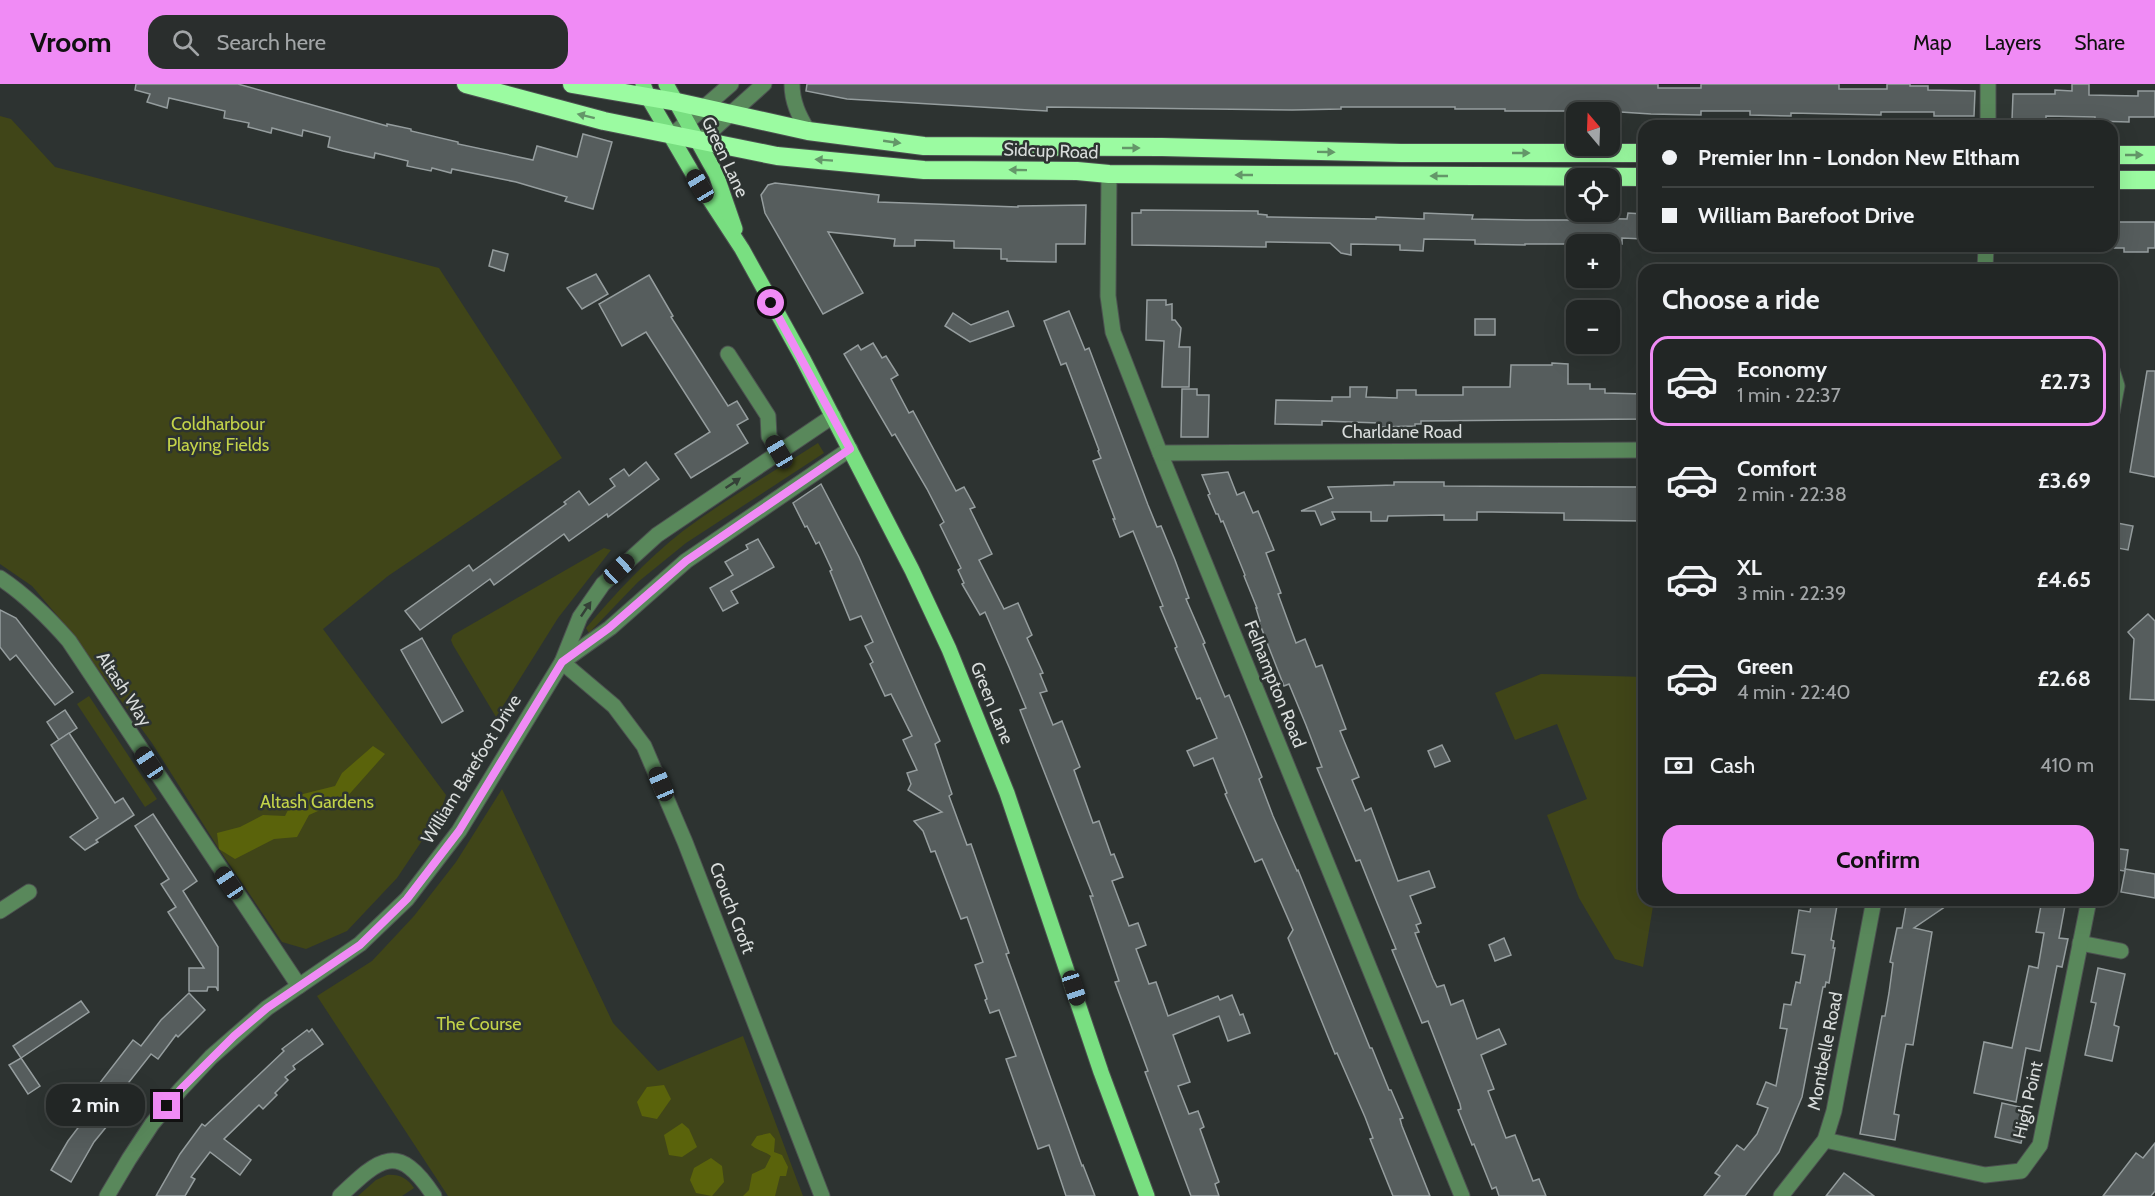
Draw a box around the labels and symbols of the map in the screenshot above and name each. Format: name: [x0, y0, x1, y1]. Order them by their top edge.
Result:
north arrow: [1566, 102, 1620, 156]
one-way arrow: [577, 111, 595, 121]
street label: Green Lane: [697, 113, 753, 201]
one-way arrow: [883, 137, 902, 147]
street label: Sidcup Road: [1003, 138, 1099, 164]
one-way arrow: [1122, 143, 1141, 153]
one-way arrow: [1317, 147, 1336, 156]
one-way arrow: [1512, 148, 1531, 158]
one-way arrow: [2124, 150, 2143, 160]
one-way arrow: [814, 155, 833, 165]
car: [683, 166, 717, 206]
one-way arrow: [1009, 166, 1028, 175]
one-way arrow: [1234, 170, 1253, 180]
one-way arrow: [1429, 171, 1448, 181]
route start: [757, 289, 784, 316]
park label: Coldharbour Playing Fields: [167, 413, 269, 456]
street label: Charldane Road: [1342, 421, 1462, 443]
car: [762, 432, 796, 472]
one-way arrow: [725, 478, 741, 489]
car: [600, 550, 638, 588]
one-way arrow: [580, 601, 591, 617]
street label: Felhampton Road: [1239, 617, 1311, 751]
street label: Altash Way: [92, 647, 156, 731]
street label: Green Lane: [966, 659, 1018, 747]
street label: William Barefoot Drive: [416, 690, 526, 848]
car: [131, 743, 167, 783]
car: [646, 764, 676, 804]
park label: Altash Gardens: [260, 791, 374, 813]
street label: Crouch Croft: [705, 859, 759, 957]
car: [211, 863, 247, 903]
car: [1060, 968, 1088, 1008]
street label: Montbelle Road: [1803, 990, 1847, 1112]
park label: The Course: [436, 1013, 522, 1035]
street label: High Point: [2008, 1059, 2048, 1141]
callout: 2 min: [47, 1085, 146, 1127]
route end: [153, 1092, 180, 1119]

